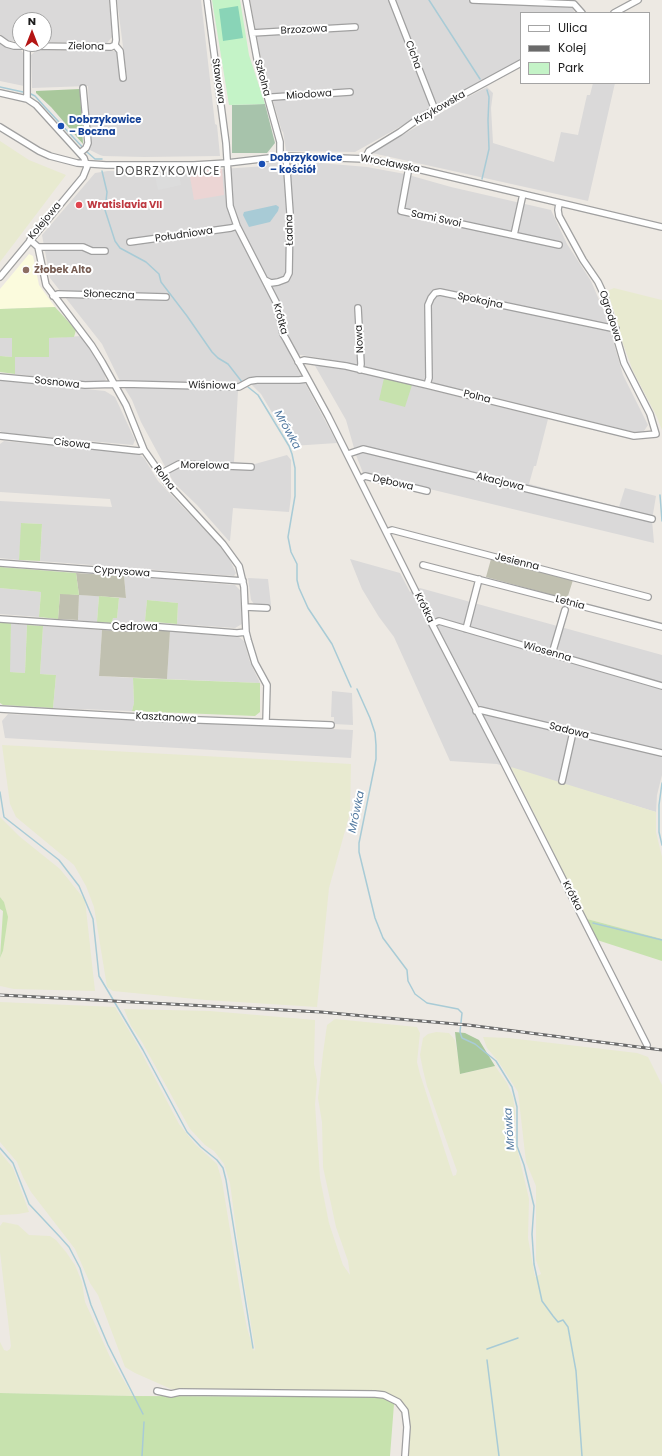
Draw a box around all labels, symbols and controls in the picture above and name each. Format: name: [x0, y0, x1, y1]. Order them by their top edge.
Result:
north arrow: [12, 12, 52, 52]
legend: [520, 12, 650, 84]
text: N: [28, 13, 36, 29]
text: Ulica: [558, 19, 587, 36]
street label: Brzozowa: [280, 23, 328, 37]
street label: Cicha: [402, 39, 424, 71]
text: Kolej: [558, 39, 586, 56]
street label: Zielona: [68, 41, 104, 53]
street label: Stawowa: [209, 57, 227, 105]
street label: Szkolna: [251, 58, 273, 98]
text: Park: [558, 59, 584, 76]
street label: Miodowa: [286, 87, 332, 103]
street label: Krzykowska: [412, 89, 468, 127]
place label: Dobrzykowice – Boczna: [69, 114, 141, 138]
marker: Dobrzykowice – Boczna: [56, 121, 66, 131]
place label: Dobrzykowice – kościół: [270, 152, 342, 176]
street label: Wrocławska: [359, 152, 421, 176]
marker: Dobrzykowice – kościół: [257, 159, 267, 169]
district label: DOBRZYKOWICE: [116, 165, 220, 179]
place label: Wratislavia VII: [87, 199, 162, 211]
street label: Kolejowa: [26, 200, 64, 242]
marker: Wratislavia VII: [74, 200, 84, 210]
street label: Sami Swoi: [410, 208, 462, 230]
street label: Ładna: [284, 214, 296, 246]
street label: Południowa: [154, 225, 214, 245]
place label: Żłobek Alto: [34, 264, 92, 276]
marker: Żłobek Alto: [21, 265, 31, 275]
street label: Słoneczna: [83, 288, 135, 302]
street label: Ogrodowa: [596, 289, 624, 343]
street label: Spokojna: [456, 290, 504, 312]
street label: Krótka: [270, 302, 290, 336]
street label: Nowa: [353, 325, 367, 353]
street label: Sosnowa: [34, 375, 80, 391]
street label: Wiśniowa: [188, 380, 236, 392]
street label: Polna: [462, 388, 492, 406]
water label: Mrówka: [271, 408, 303, 452]
street label: Cisowa: [53, 436, 91, 452]
street label: Morelowa: [181, 460, 229, 472]
street label: Rolna: [151, 463, 177, 493]
street label: Akacjowa: [475, 470, 525, 494]
street label: Dębowa: [371, 472, 415, 494]
street label: Jesienna: [494, 551, 540, 573]
street label: Cyprysowa: [94, 564, 150, 580]
street label: Krótka: [412, 591, 436, 625]
street label: Letnia: [554, 593, 586, 613]
street label: Cedrowa: [112, 621, 158, 633]
street label: Wiosenna: [522, 639, 572, 665]
street label: Kasztanowa: [135, 710, 197, 726]
street label: Sadowa: [548, 720, 590, 742]
water label: Mrówka: [346, 790, 368, 834]
street label: Krótka: [559, 879, 585, 913]
water label: Mrówka: [502, 1107, 518, 1151]

